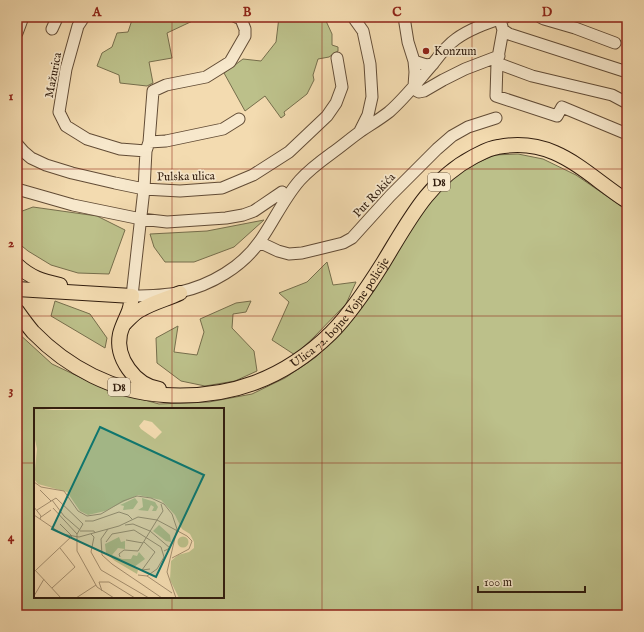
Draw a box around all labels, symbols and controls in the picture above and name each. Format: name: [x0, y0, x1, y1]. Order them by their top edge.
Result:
text: A: [92, 4, 103, 21]
text: B: [243, 4, 252, 21]
text: C: [392, 4, 402, 21]
text: D: [542, 4, 553, 21]
place label: Konzum: [434, 44, 477, 59]
marker: Konzum: [421, 46, 431, 56]
street label: Mažurica: [42, 50, 65, 99]
text: 1: [9, 88, 14, 105]
street label: Pulska ulica: [157, 168, 216, 185]
street label: Put Rokića: [350, 169, 399, 221]
road number: D8: [428, 173, 450, 191]
text: 2: [8, 235, 14, 252]
street label: Ulica 72. bojne Vojne policije: [288, 254, 393, 371]
road number: D8: [108, 378, 130, 396]
text: 3: [9, 382, 14, 399]
inset map: [34, 408, 224, 598]
text: 4: [8, 529, 15, 546]
scale bar: [478, 568, 585, 594]
text: 100 m: [484, 575, 512, 590]

